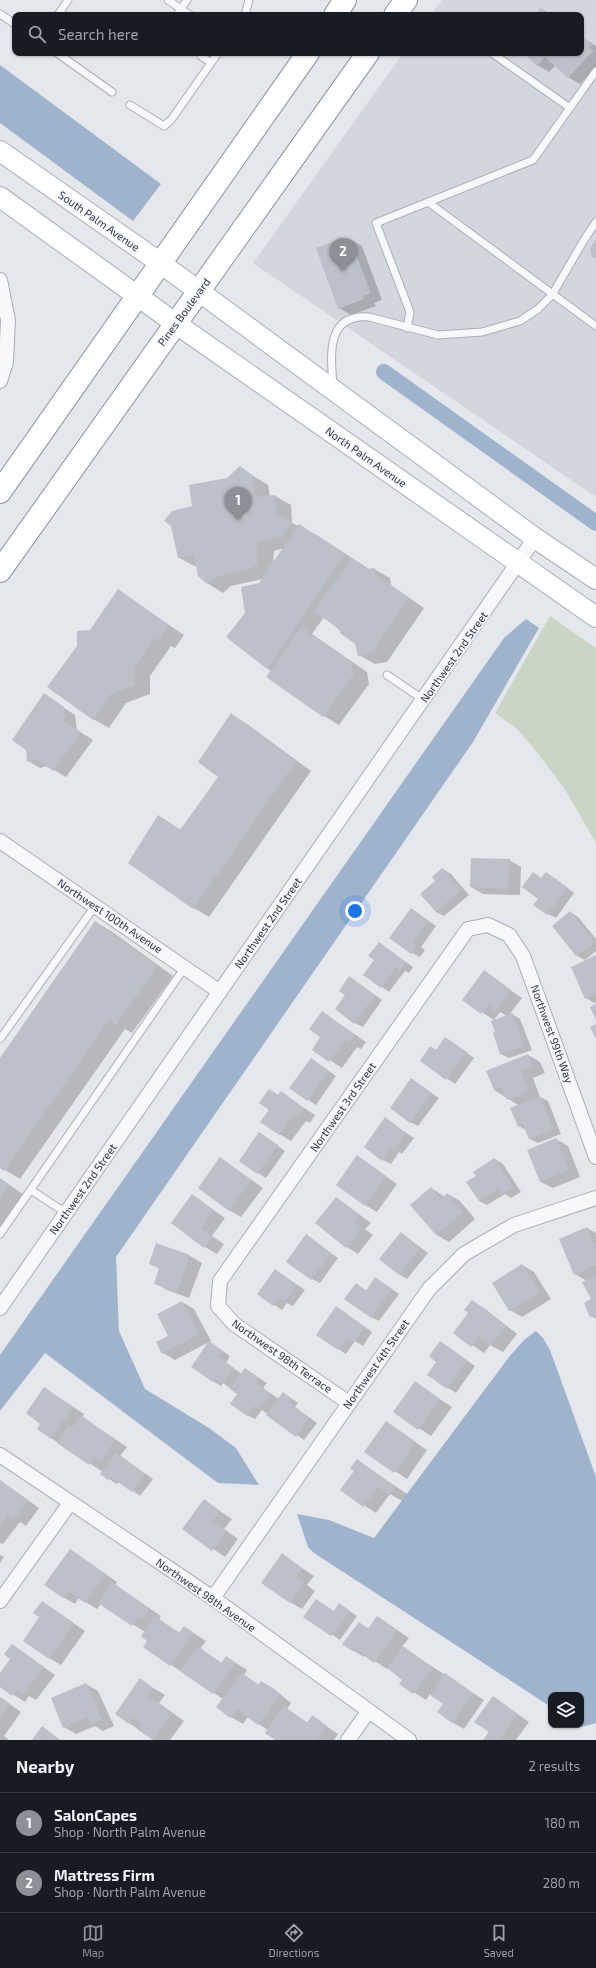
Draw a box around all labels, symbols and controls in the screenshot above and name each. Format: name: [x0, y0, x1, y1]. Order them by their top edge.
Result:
search box: [12, 12, 584, 56]
icon: search: [26, 23, 48, 45]
text: Search here: [58, 25, 139, 43]
street label: South Palm Avenue: [56, 188, 142, 254]
pin: 2: [330, 238, 356, 271]
street label: Pines Boulevard: [155, 275, 213, 348]
street label: North Palm Avenue: [323, 424, 409, 489]
pin: 1: [225, 487, 251, 520]
street label: Northwest 2nd Street: [417, 609, 490, 705]
street label: Northwest 2nd Street: [231, 875, 304, 971]
street label: Northwest 100th Avenue: [55, 876, 165, 956]
your location: [345, 901, 365, 921]
street label: Northwest 99th Way: [529, 983, 576, 1085]
street label: Northwest 3rd Street: [307, 1060, 378, 1154]
street label: Northwest 2nd Street: [46, 1141, 119, 1237]
street label: Northwest 98th Terrace: [230, 1316, 335, 1395]
street label: Northwest 4th Street: [340, 1316, 411, 1411]
street label: Northwest 98th Avenue: [154, 1555, 259, 1634]
map controls: [548, 1692, 584, 1728]
button: layers: [548, 1692, 584, 1728]
text: Nearby: [16, 1756, 74, 1776]
text: 2 results: [528, 1758, 580, 1774]
text: SalonCapes: [54, 1806, 137, 1824]
text: 1: [26, 1815, 32, 1831]
text: 180 m: [545, 1815, 580, 1831]
text: Shop · North Palm Avenue: [54, 1824, 206, 1840]
text: Mattress Firm: [54, 1866, 155, 1884]
text: 2: [25, 1875, 33, 1891]
text: 280 m: [543, 1875, 580, 1891]
text: Shop · North Palm Avenue: [54, 1884, 206, 1900]
tab: Map: [82, 1922, 104, 1959]
tab: Directions: [269, 1922, 319, 1959]
tab: Saved: [484, 1922, 514, 1959]

